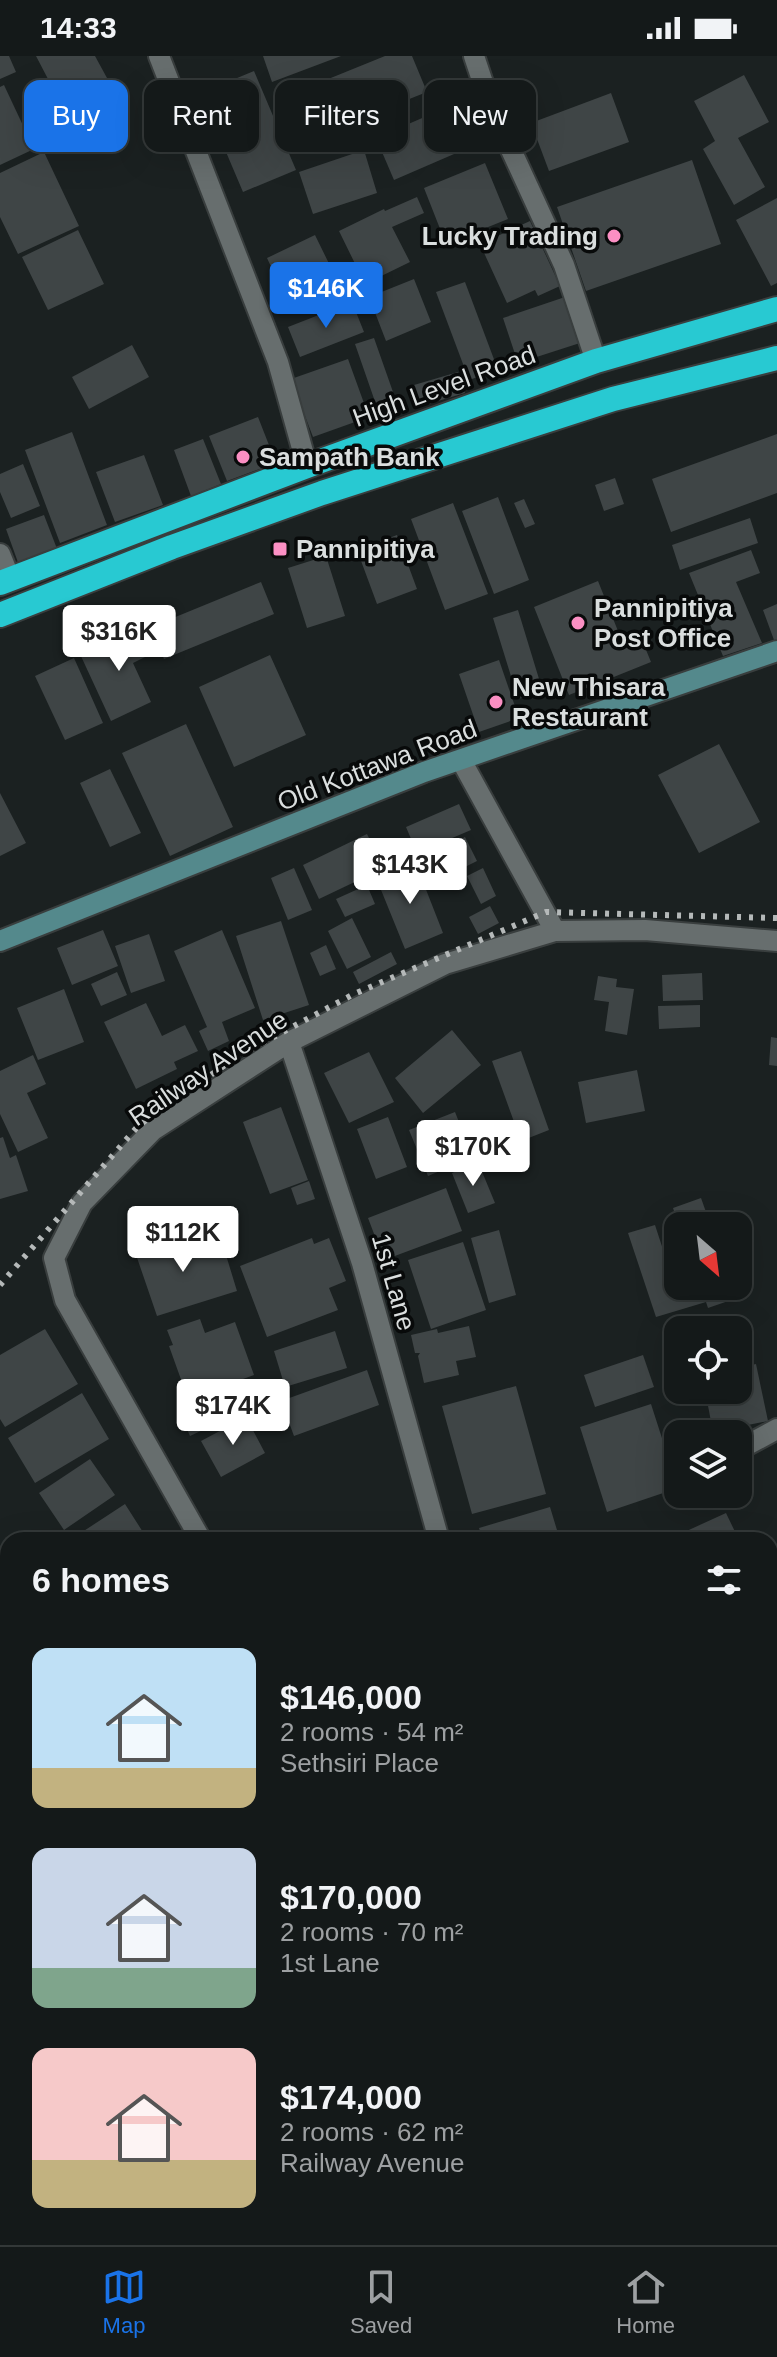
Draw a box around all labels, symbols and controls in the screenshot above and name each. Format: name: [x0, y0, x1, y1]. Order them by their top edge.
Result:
text: 14:33: [40, 11, 117, 44]
chip: Buy: [24, 80, 128, 152]
chip: Rent: [144, 80, 259, 152]
chip: Filters: [275, 80, 408, 152]
chip: New: [424, 80, 536, 152]
place label: Lucky Trading: [422, 221, 598, 251]
marker: Lucky Trading: [605, 227, 623, 245]
pin: $146K: [270, 262, 382, 330]
text: $146K: [288, 273, 364, 303]
street label: High Level Road: [349, 339, 539, 433]
place label: Sampath Bank: [259, 442, 440, 472]
marker: Sampath Bank: [234, 448, 252, 466]
place label: Pannipitiya: [296, 534, 435, 564]
marker: Pannipitiya: [271, 540, 289, 558]
place label: Pannipitiya Post Office: [594, 593, 733, 653]
pin: $316K: [63, 605, 175, 673]
marker: Pannipitiya Post Office: [569, 614, 587, 632]
text: $316K: [81, 616, 157, 646]
place label: New Thisara Restaurant: [512, 672, 666, 732]
marker: New Thisara Restaurant: [487, 693, 505, 711]
street label: Old Kottawa Road: [273, 713, 481, 817]
pin: $143K: [354, 838, 466, 906]
text: $143K: [372, 849, 448, 879]
street label: Railway Avenue: [123, 1004, 293, 1132]
pin: $170K: [417, 1120, 529, 1188]
text: $170K: [435, 1131, 511, 1161]
pin: $112K: [127, 1206, 239, 1274]
north arrow: [664, 1212, 752, 1300]
map controls: [664, 1212, 752, 1508]
text: $112K: [145, 1217, 221, 1247]
street label: 1st Lane: [366, 1230, 422, 1334]
button: locate: [664, 1316, 752, 1404]
pin: $174K: [177, 1379, 289, 1447]
text: $174K: [195, 1390, 271, 1420]
button: layers: [664, 1420, 752, 1508]
icon: filters: [702, 1558, 746, 1602]
text: 6 homes: [32, 1561, 170, 1599]
text: $146,000: [280, 1678, 422, 1716]
icon: home: [96, 1680, 192, 1776]
text: 2 rooms · 54 m²: [280, 1717, 464, 1747]
text: Sethsiri Place: [280, 1748, 439, 1778]
text: $170,000: [280, 1878, 422, 1916]
icon: home: [96, 1880, 192, 1976]
text: 2 rooms · 70 m²: [280, 1917, 464, 1947]
text: 1st Lane: [280, 1948, 380, 1978]
text: $174,000: [280, 2078, 422, 2116]
icon: home: [96, 2080, 192, 2176]
text: 2 rooms · 62 m²: [280, 2117, 464, 2147]
text: Railway Avenue: [280, 2148, 465, 2178]
tab: Map: [102, 2265, 146, 2339]
tab: Saved: [350, 2265, 412, 2339]
tab: Home: [616, 2265, 675, 2339]

